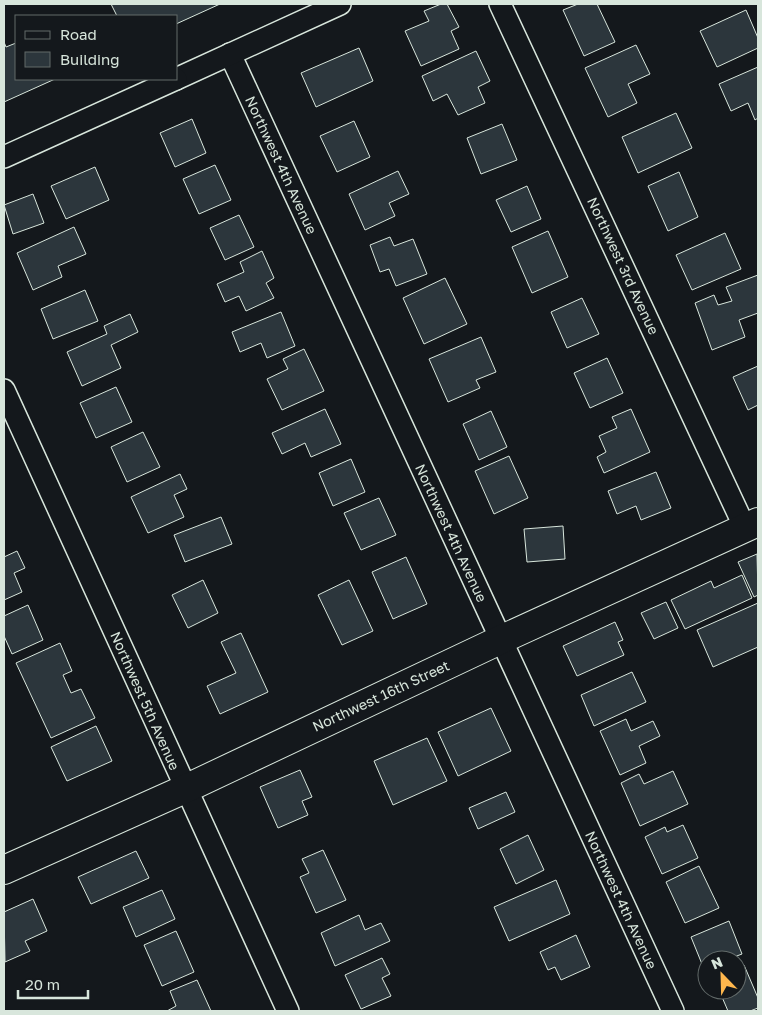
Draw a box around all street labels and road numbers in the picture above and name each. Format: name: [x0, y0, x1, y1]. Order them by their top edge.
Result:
street label: Northwest 4th Avenue: [242, 93, 321, 237]
street label: Northwest 3rd Avenue: [584, 194, 663, 337]
street label: Northwest 4th Avenue: [412, 461, 491, 605]
street label: Northwest 5th Avenue: [107, 629, 184, 773]
street label: Northwest 16th Street: [310, 656, 452, 735]
street label: Northwest 4th Avenue: [582, 828, 661, 972]

